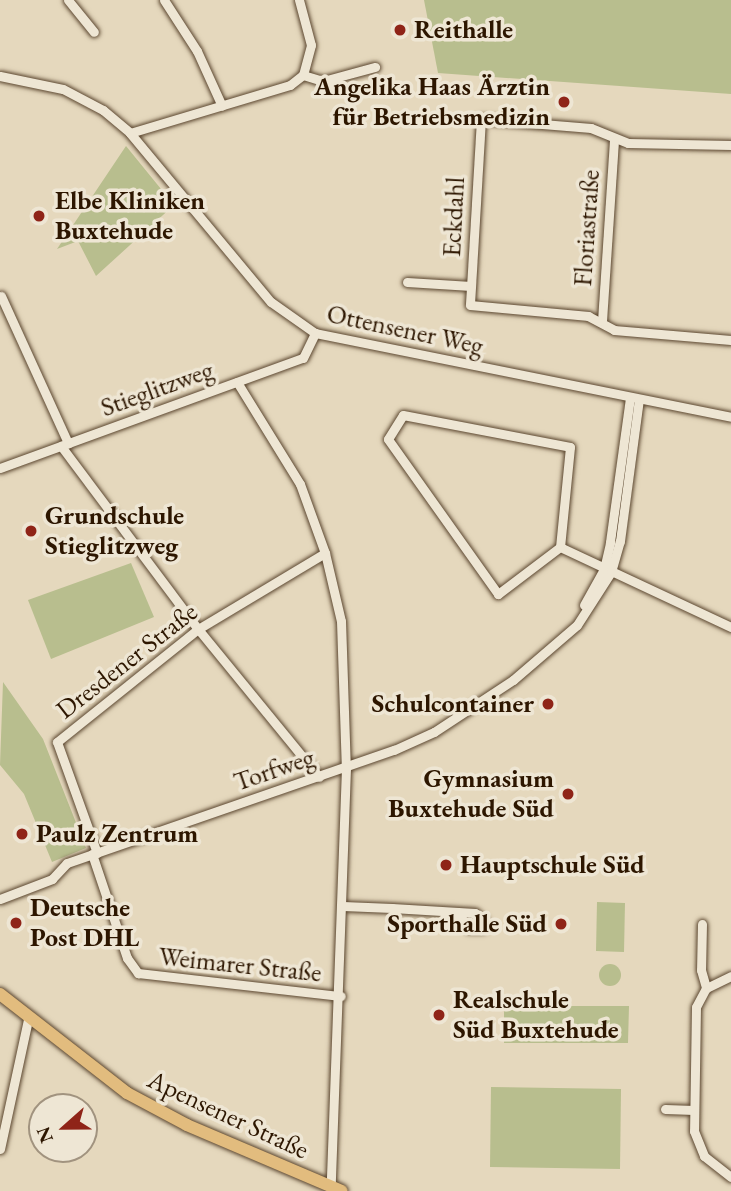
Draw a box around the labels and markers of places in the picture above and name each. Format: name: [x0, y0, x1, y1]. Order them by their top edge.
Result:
place label: Reithalle: [414, 14, 513, 46]
marker: Reithalle: [392, 22, 408, 38]
place label: Angelika Haas Ärztin für Betriebsmedizin: [314, 71, 550, 132]
marker: Angelika Haas Ärztin für Betriebsmedizin: [556, 94, 572, 110]
place label: Elbe Kliniken Buxtehude: [55, 185, 205, 246]
marker: Elbe Kliniken Buxtehude: [29, 206, 49, 226]
place label: Grundschule Stieglitzweg: [45, 500, 184, 562]
marker: Grundschule Stieglitzweg: [23, 523, 39, 539]
place label: Schulcontainer: [371, 688, 534, 720]
marker: Schulcontainer: [540, 696, 556, 712]
place label: Gymnasium Buxtehude Süd: [388, 763, 554, 824]
marker: Gymnasium Buxtehude Süd: [560, 786, 576, 802]
place label: Paulz Zentrum: [36, 818, 198, 850]
marker: Paulz Zentrum: [14, 826, 30, 842]
place label: Hauptschule Süd: [460, 849, 645, 881]
marker: Hauptschule Süd: [438, 857, 454, 873]
place label: Deutsche Post DHL: [30, 892, 139, 954]
place label: Sporthalle Süd: [387, 908, 547, 940]
marker: Deutsche Post DHL: [8, 915, 24, 931]
marker: Sporthalle Süd: [553, 916, 569, 932]
place label: Realschule Süd Buxtehude: [453, 984, 619, 1046]
marker: Realschule Süd Buxtehude: [431, 1007, 447, 1023]

